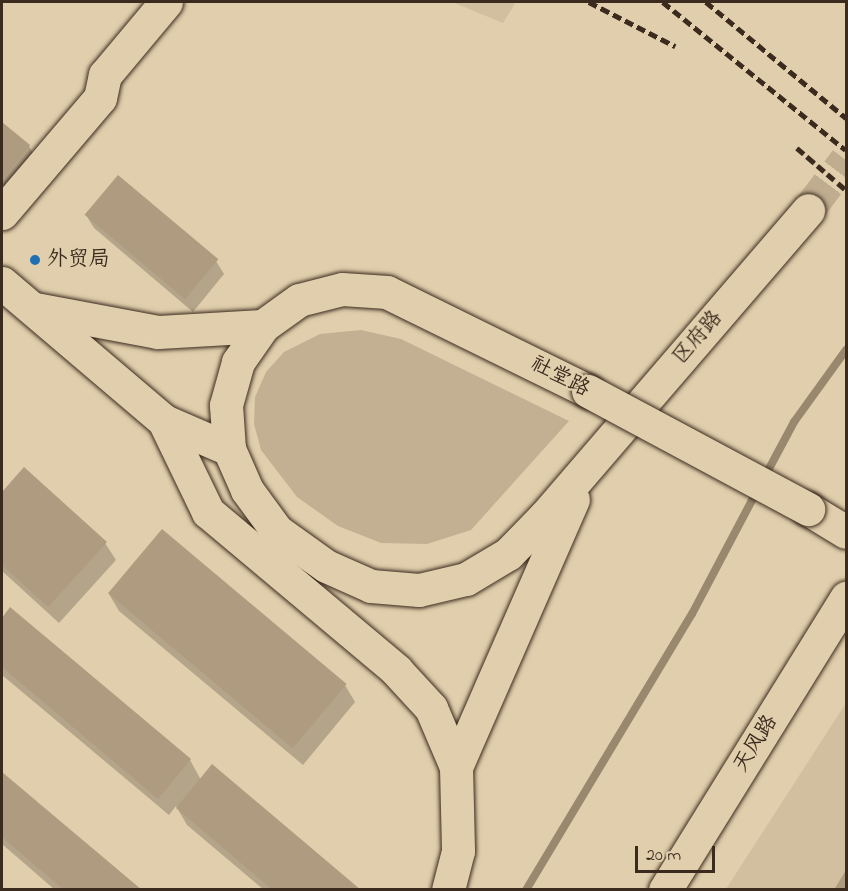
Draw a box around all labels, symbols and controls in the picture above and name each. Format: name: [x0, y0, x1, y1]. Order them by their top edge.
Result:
place label: 外贸局: [47, 247, 110, 273]
marker: 外贸局: [28, 253, 42, 267]
street label: 区府路: [668, 306, 728, 370]
street label: 社堂路: [526, 351, 594, 403]
street label: 天风路: [729, 711, 783, 777]
scale bar: [638, 834, 718, 872]
text: 20 m: [646, 843, 681, 869]

